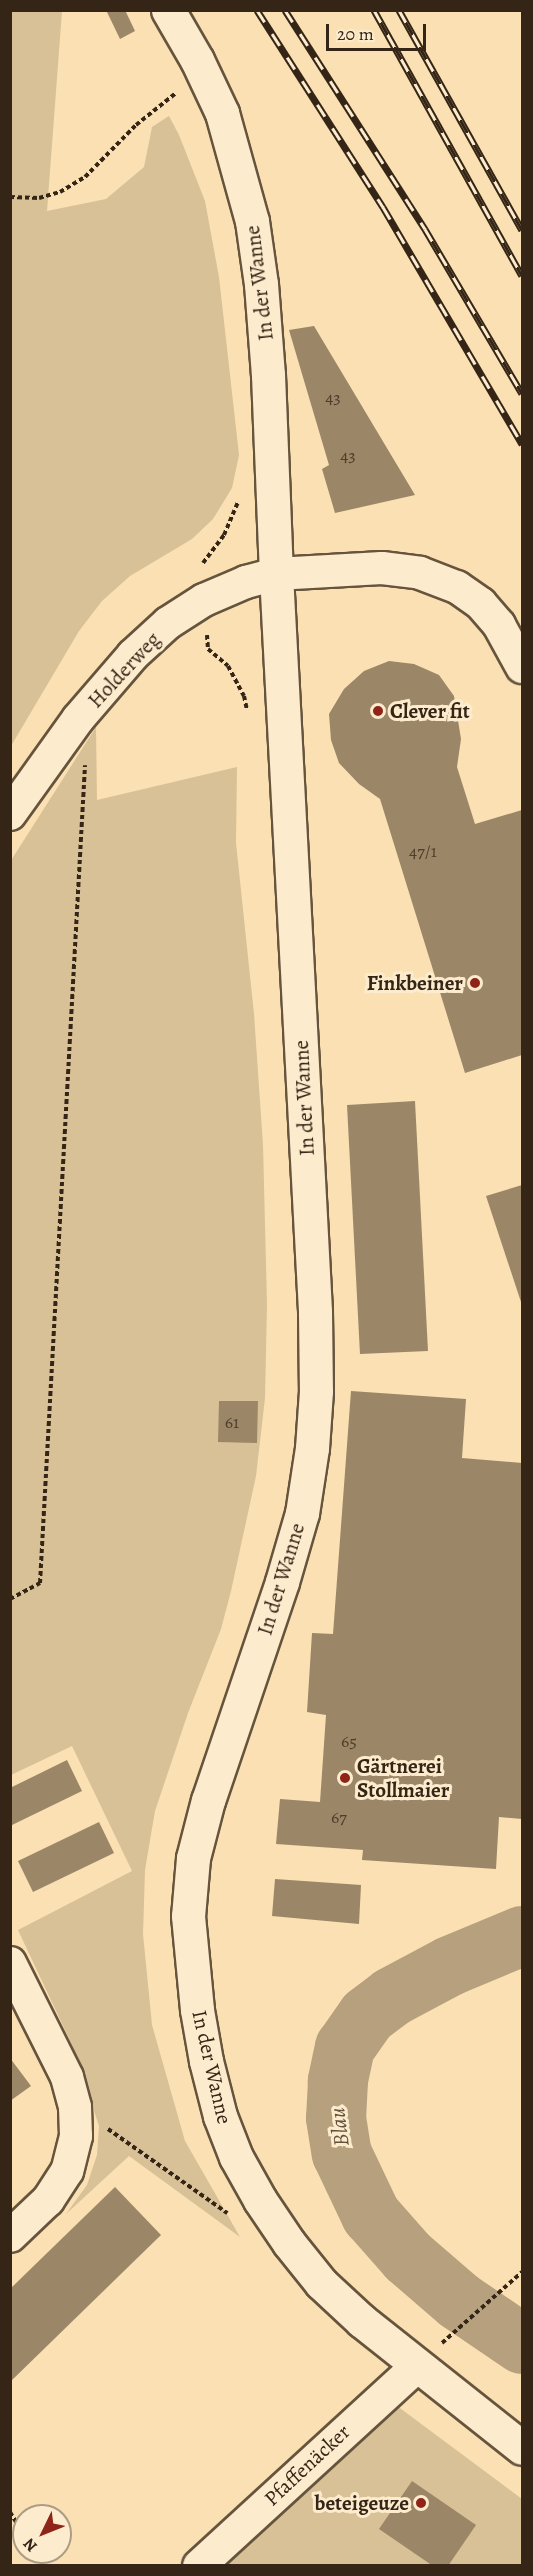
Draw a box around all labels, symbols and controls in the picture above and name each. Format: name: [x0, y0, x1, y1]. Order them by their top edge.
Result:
scale bar: [329, 12, 430, 50]
text: 20 m: [337, 22, 374, 46]
street label: In der Wanne: [239, 224, 279, 342]
house number: 43: [325, 386, 341, 408]
house number: 43: [340, 444, 356, 466]
street label: Holderweg: [83, 627, 165, 713]
place label: Clever fit: [390, 698, 470, 724]
marker: Clever fit: [371, 704, 385, 718]
house number: 47/1: [409, 840, 437, 862]
place label: Finkbeiner: [367, 970, 463, 996]
marker: Finkbeiner: [468, 976, 482, 990]
street label: In der Wanne: [288, 1039, 320, 1157]
house number: 61: [225, 1411, 239, 1433]
street label: In der Wanne: [252, 1520, 310, 1638]
house number: 65: [341, 1730, 357, 1752]
place label: Gärtnerei Stollmaier: [357, 1753, 449, 1803]
marker: Gärtnerei Stollmaier: [338, 1771, 352, 1785]
house number: 67: [331, 1806, 347, 1828]
street label: In der Wanne: [187, 2008, 237, 2126]
water label: Blau: [325, 2106, 355, 2148]
street label: Pfaffenäcker: [259, 2419, 355, 2511]
place label: beteigeuze: [315, 2490, 409, 2516]
marker: beteigeuze: [414, 2496, 428, 2510]
north arrow: [12, 2504, 72, 2564]
text: N: [18, 2533, 42, 2557]

